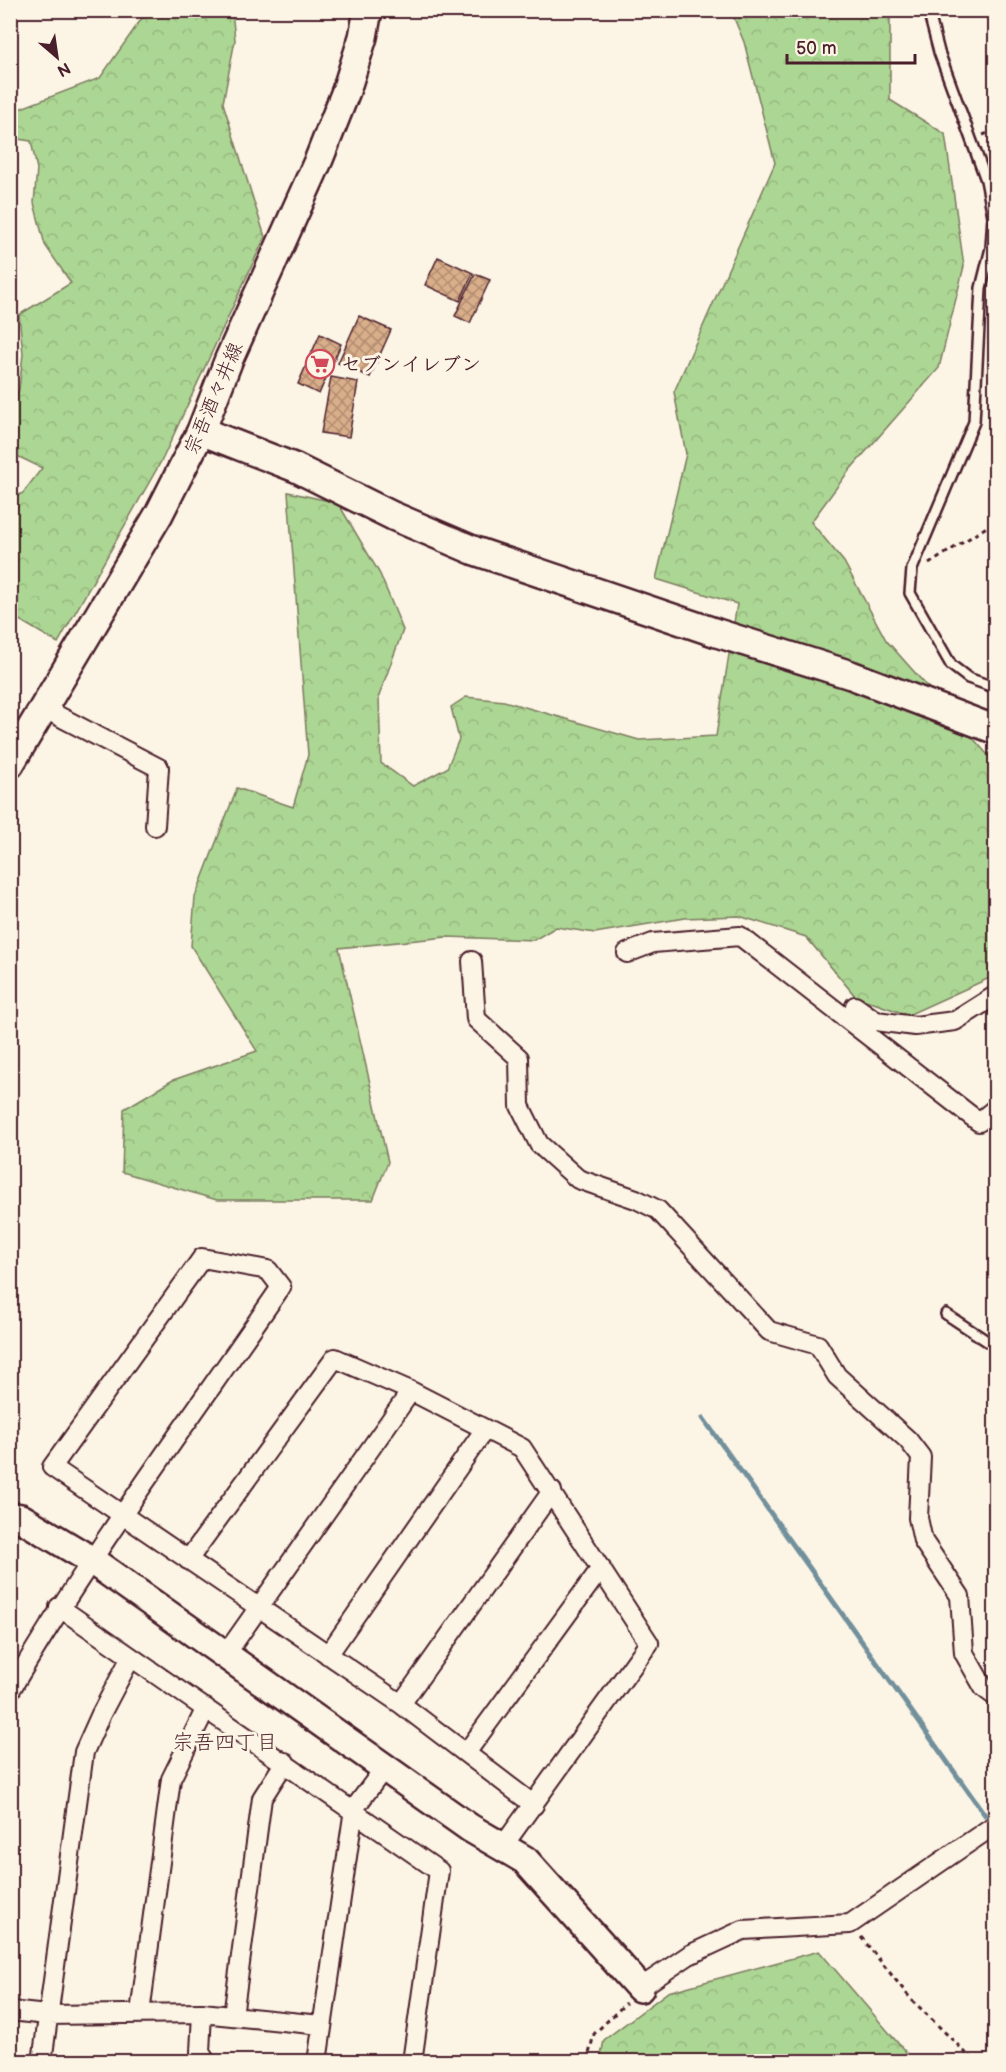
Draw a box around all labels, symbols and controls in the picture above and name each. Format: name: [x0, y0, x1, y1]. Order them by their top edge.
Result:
north arrow: [27, 27, 87, 87]
scale bar: [787, 27, 914, 65]
text: 50 m: [796, 38, 837, 59]
text: N: [54, 58, 73, 80]
street label: 宗吾酒々井線: [179, 338, 248, 458]
supermarket icon: セブンイレブン: [304, 348, 336, 380]
place label: セブンイレブン: [341, 353, 481, 377]
district label: 宗吾四丁目: [173, 1730, 278, 1755]

